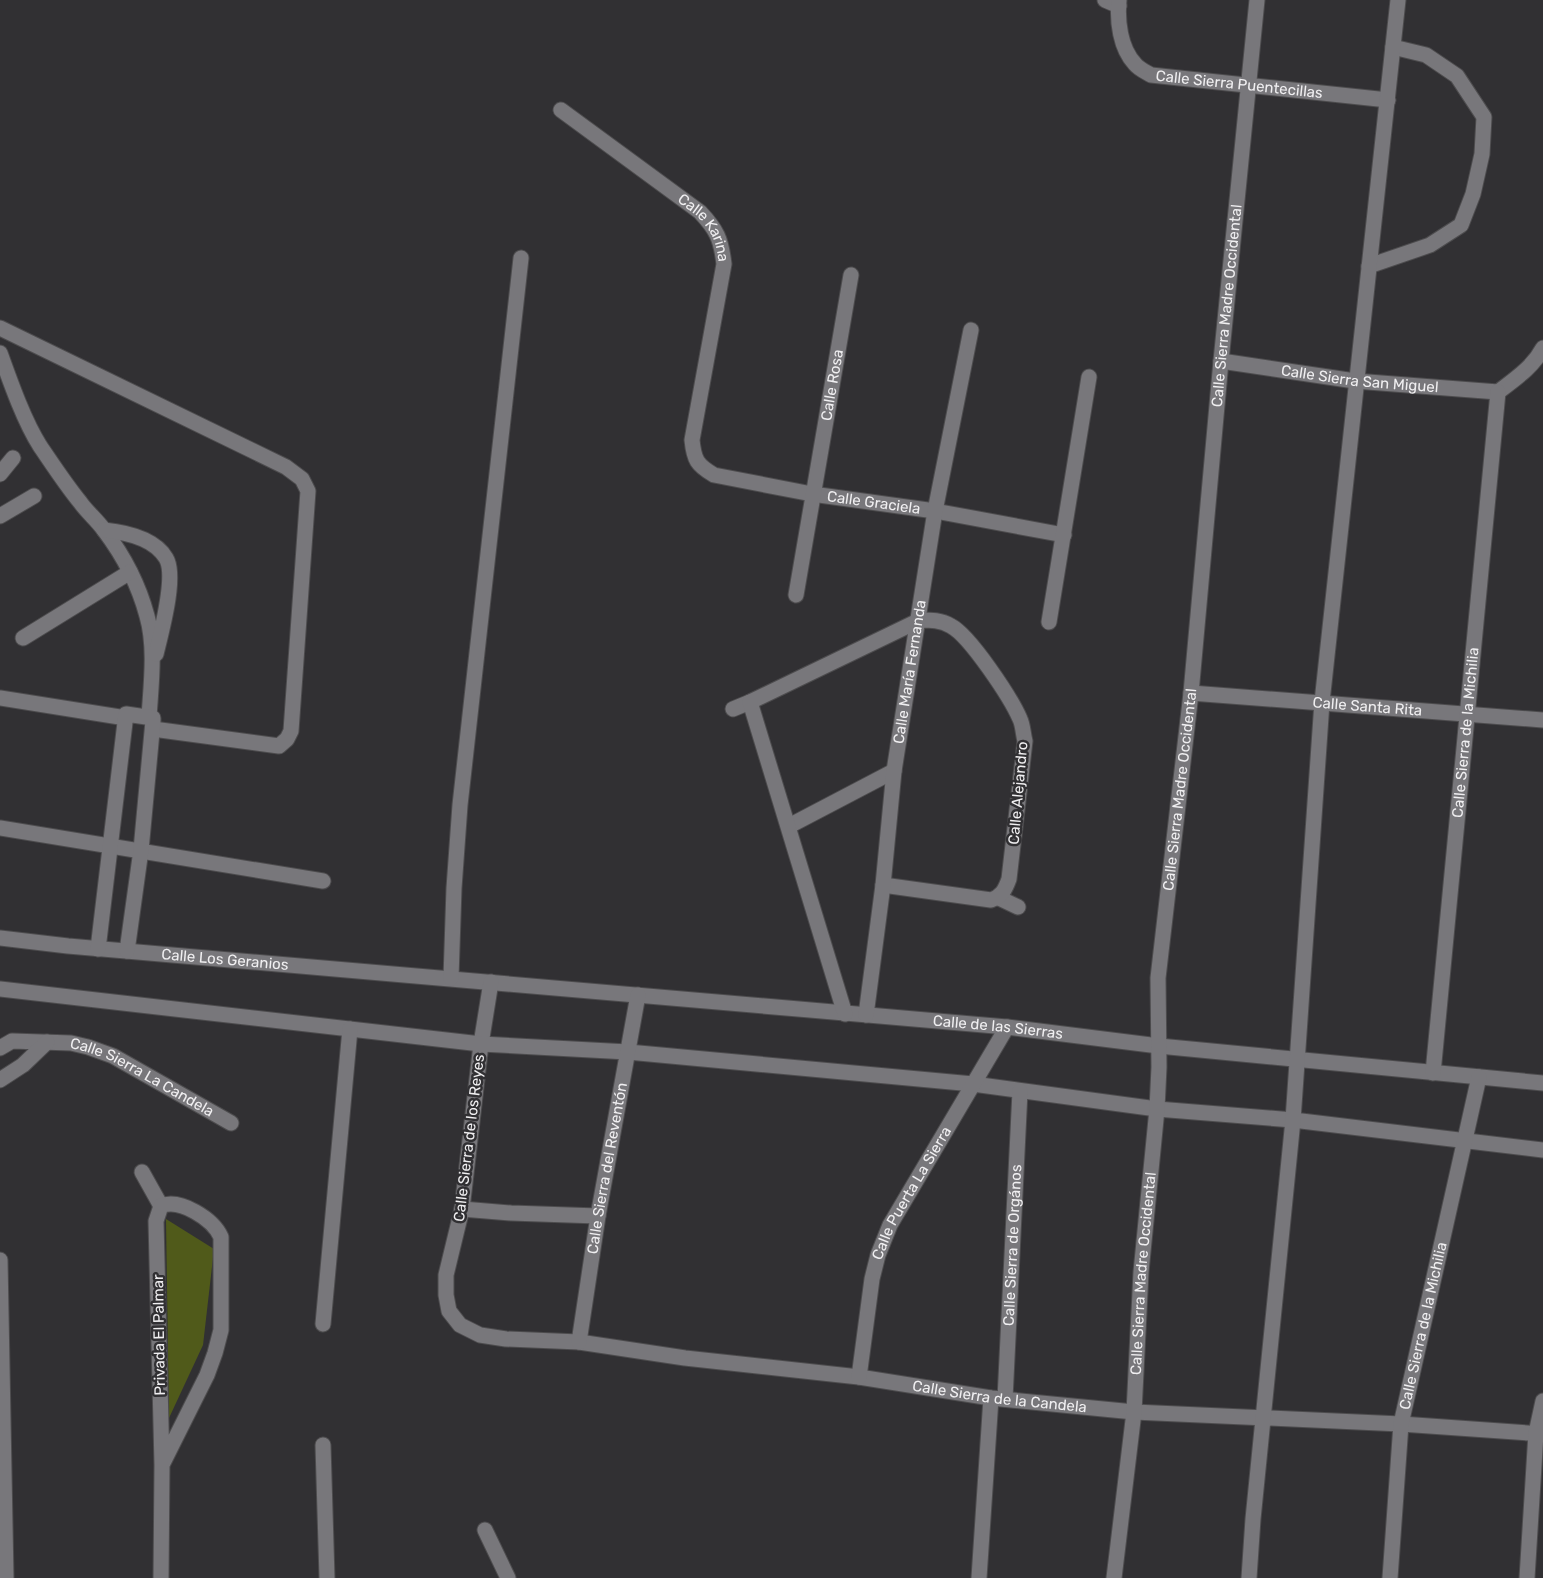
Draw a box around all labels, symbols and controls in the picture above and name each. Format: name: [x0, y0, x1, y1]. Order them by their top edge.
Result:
street label: Calle Sierra Puentecillas: [1155, 67, 1324, 102]
street label: Calle Karina: [674, 190, 733, 263]
street label: Calle Sierra Madre Occidental: [1208, 204, 1246, 408]
street label: Calle Rosa: [817, 348, 847, 422]
street label: Calle Sierra San Miguel: [1280, 361, 1439, 396]
street label: Calle Graciela: [826, 487, 922, 518]
street label: Calle María Fernanda: [889, 599, 930, 745]
street label: Calle Sierra de la Michilia: [1448, 646, 1483, 819]
street label: Calle Sierra Madre Occidental: [1159, 688, 1200, 892]
street label: Calle Santa Rita: [1312, 693, 1423, 720]
street label: Calle Alejandro: [1005, 741, 1031, 845]
street label: Calle Los Geranios: [161, 945, 290, 974]
street label: Calle de las Sierras: [932, 1012, 1064, 1043]
street label: Calle Sierra La Candela: [68, 1034, 217, 1120]
street label: Calle Sierra de los Reyes: [450, 1053, 488, 1223]
street label: Calle Sierra del Reventón: [583, 1081, 631, 1255]
street label: Calle Puerta La Sierra: [868, 1123, 955, 1262]
street label: Calle Sierra de Orgános: [1000, 1164, 1025, 1326]
street label: Calle Sierra Madre Occidental: [1127, 1171, 1160, 1376]
street label: Calle Sierra de la Michilia: [1396, 1240, 1451, 1411]
street label: Privada El Palmar: [149, 1274, 169, 1396]
street label: Calle Sierra de la Candela: [911, 1377, 1088, 1416]

